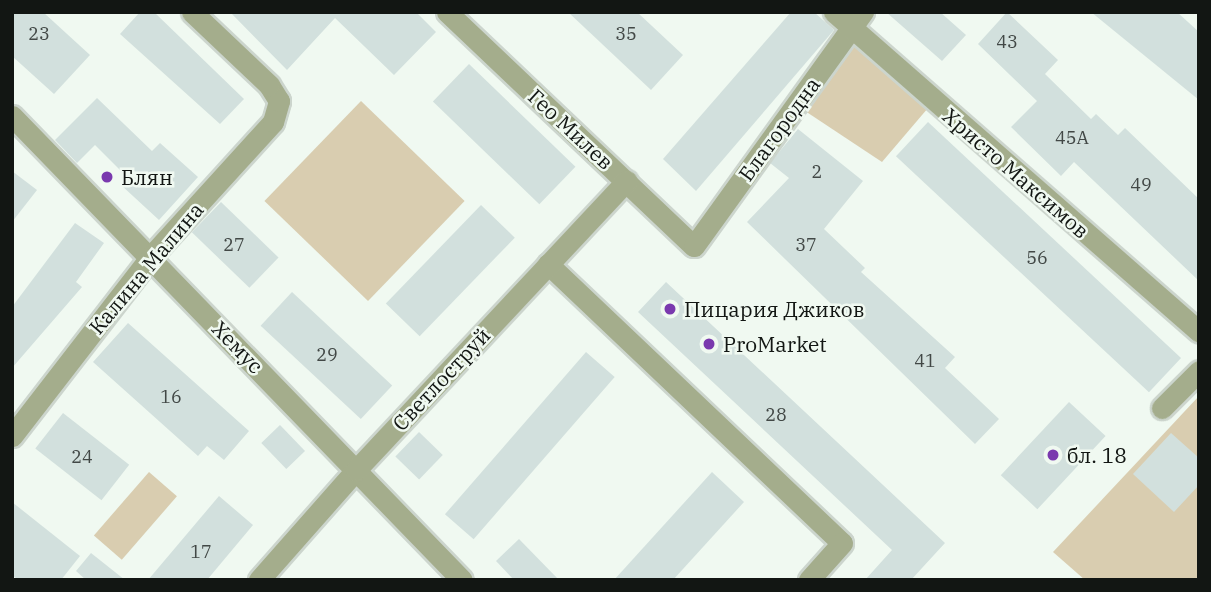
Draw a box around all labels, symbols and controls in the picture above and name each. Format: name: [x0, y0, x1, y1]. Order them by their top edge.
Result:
house number: 23: [28, 23, 50, 45]
house number: 35: [615, 23, 637, 45]
house number: 43: [996, 31, 1018, 53]
street label: Благородна: [733, 72, 825, 186]
street label: Гео Милев: [523, 83, 619, 175]
street label: Христо Максимов: [938, 103, 1094, 243]
house number: 45А: [1055, 127, 1089, 149]
house number: 2: [812, 161, 822, 183]
place label: Блян: [121, 164, 173, 190]
marker: Блян: [99, 169, 115, 185]
house number: 49: [1130, 174, 1152, 196]
street label: Калина Малина: [84, 197, 208, 339]
house number: 27: [223, 234, 245, 256]
house number: 37: [795, 234, 817, 256]
house number: 56: [1026, 247, 1048, 269]
place label: Пицария Джиков: [684, 296, 864, 322]
marker: Пицария Джиков: [662, 301, 678, 317]
street label: Хемус: [207, 316, 269, 378]
street label: Светлоструй: [387, 322, 495, 436]
place label: ProMarket: [723, 331, 827, 357]
marker: ProMarket: [701, 336, 717, 352]
house number: 29: [316, 344, 338, 366]
house number: 41: [914, 350, 936, 372]
house number: 16: [160, 386, 182, 408]
house number: 28: [765, 404, 787, 426]
place label: бл. 18: [1067, 442, 1127, 468]
house number: 24: [71, 446, 93, 468]
marker: бл. 18: [1045, 447, 1061, 463]
house number: 17: [190, 541, 212, 563]

